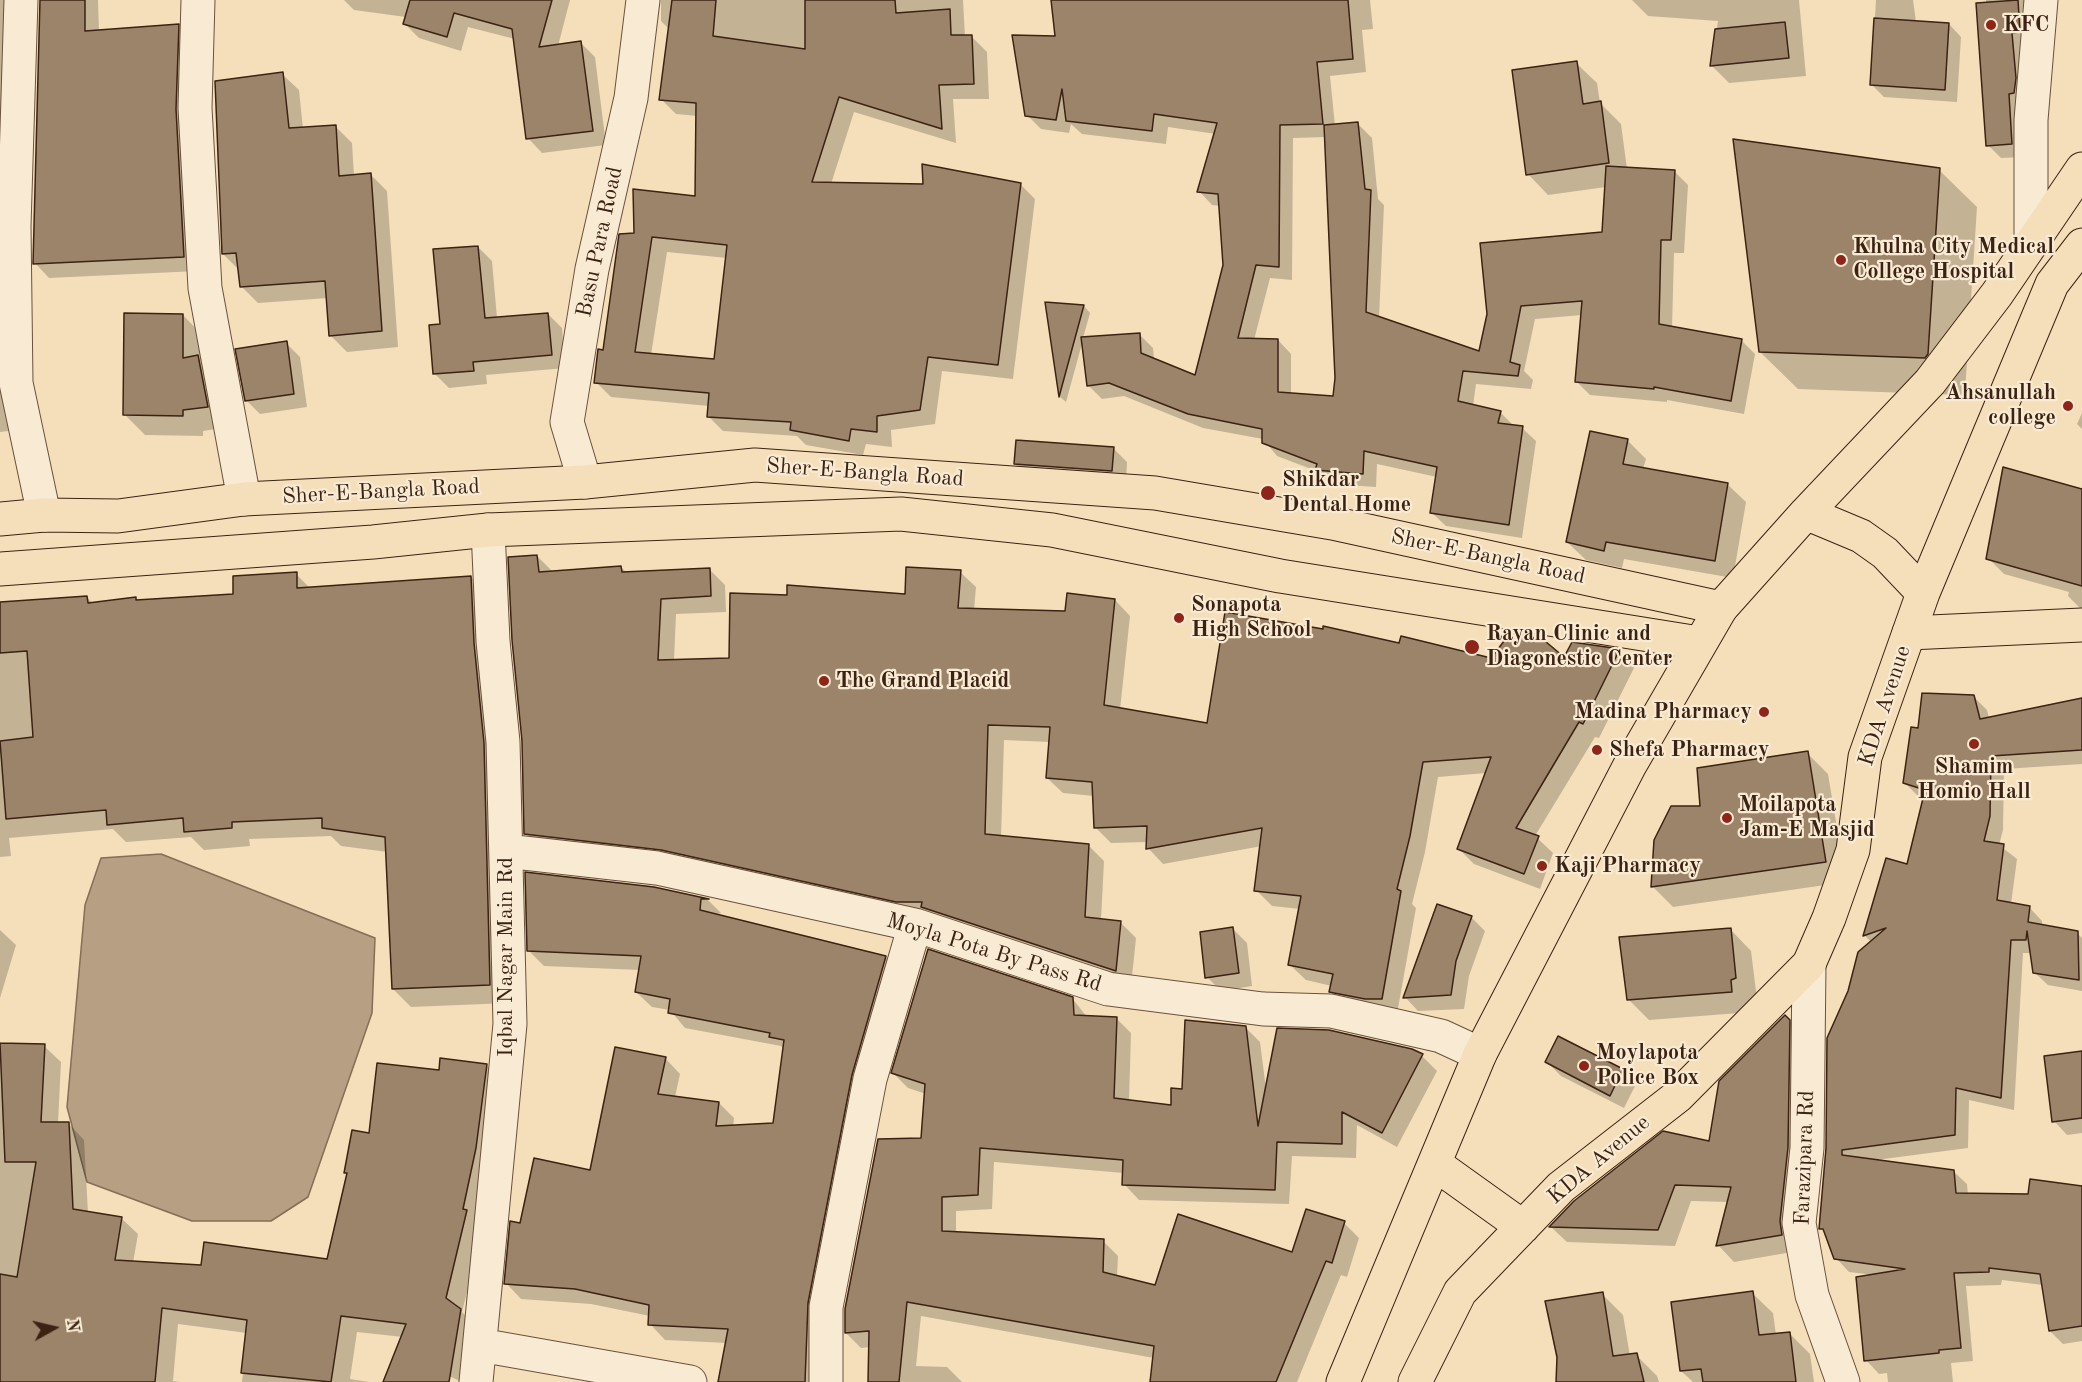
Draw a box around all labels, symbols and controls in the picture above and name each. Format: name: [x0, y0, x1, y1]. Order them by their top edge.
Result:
place label: KFC: [2003, 12, 2049, 38]
marker: KFC: [1984, 18, 1998, 32]
street label: Basu Para Road: [571, 164, 629, 320]
place label: Khulna City Medical College Hospital: [1853, 234, 2054, 286]
marker: Khulna City Medical College Hospital: [1834, 253, 1848, 267]
place label: Ahsanullah college: [1945, 380, 2056, 432]
marker: Ahsanullah college: [2061, 399, 2075, 413]
street label: Sher-E-Bangla Road: [765, 453, 965, 493]
place label: Shikdar Dental Home: [1282, 467, 1411, 518]
street label: Sher-E-Bangla Road: [281, 474, 481, 510]
marker: Shikdar Dental Home: [1259, 484, 1277, 502]
street label: Sher-E-Bangla Road: [1388, 524, 1588, 590]
place label: Sonapota High School: [1191, 592, 1312, 644]
marker: Sonapota High School: [1172, 611, 1186, 625]
place label: Rayan Clinic and Diagonestic Center: [1486, 621, 1672, 672]
marker: Rayan Clinic and Diagonestic Center: [1463, 638, 1481, 656]
street label: KDA Avenue: [1853, 642, 1917, 770]
place label: The Grand Placid: [836, 668, 1009, 694]
marker: The Grand Placid: [817, 674, 831, 688]
place label: Madina Pharmacy: [1574, 699, 1752, 725]
marker: Madina Pharmacy: [1757, 705, 1771, 719]
place label: Shefa Pharmacy: [1609, 737, 1769, 763]
marker: Shamim Homio Hall: [1967, 737, 1981, 751]
marker: Shefa Pharmacy: [1590, 743, 1604, 757]
place label: Shamim Homio Hall: [1917, 754, 2031, 806]
place label: Moilapota Jam-E Masjid: [1739, 792, 1875, 843]
marker: Moilapota Jam-E Masjid: [1720, 811, 1734, 825]
place label: Kaji Pharmacy: [1554, 853, 1701, 879]
street label: Iqbal Nagar Main Rd: [493, 857, 519, 1057]
marker: Kaji Pharmacy: [1535, 859, 1549, 873]
street label: Moyla Pota By Pass Rd: [883, 908, 1105, 998]
place label: Moylapota Police Box: [1596, 1040, 1699, 1092]
marker: Moylapota Police Box: [1577, 1059, 1591, 1073]
street label: Farazipara Rd: [1789, 1090, 1821, 1226]
street label: KDA Avenue: [1543, 1110, 1655, 1210]
north arrow: [24, 1298, 84, 1358]
text: N: [63, 1318, 81, 1333]

